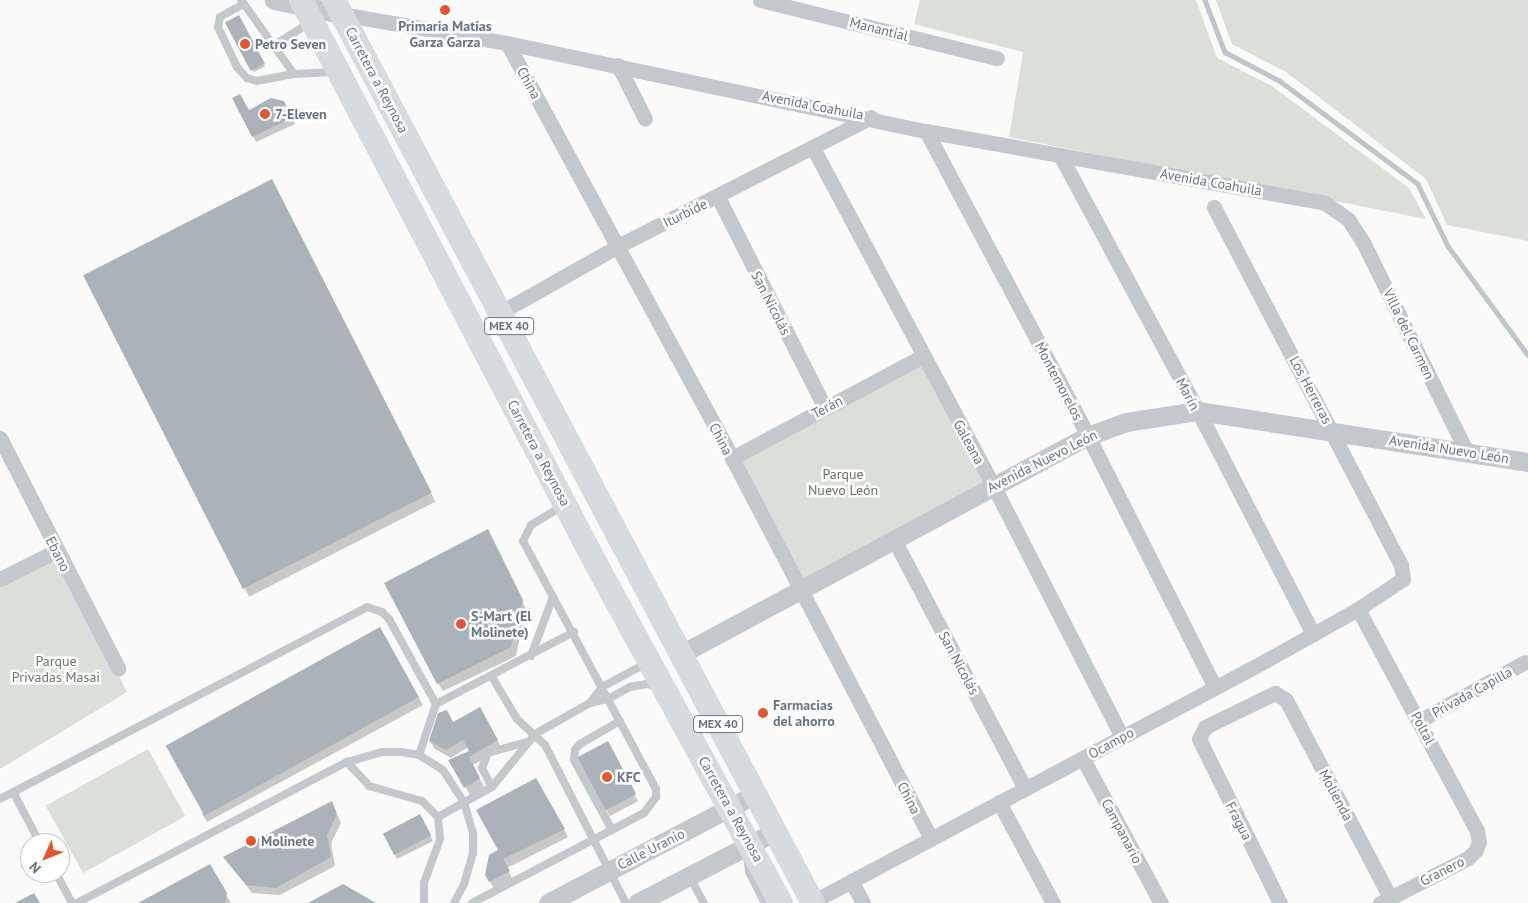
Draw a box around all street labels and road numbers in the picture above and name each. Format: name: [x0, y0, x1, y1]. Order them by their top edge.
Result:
street label: Manantial: [848, 14, 910, 44]
street label: Carretera a Reynosa: [342, 24, 412, 136]
street label: China: [513, 64, 545, 102]
street label: Avenida Coahuila: [761, 87, 865, 123]
street label: Avenida Coahuila: [1159, 165, 1263, 199]
street label: Iturbide: [660, 195, 710, 231]
street label: San Nicolás: [748, 268, 794, 338]
street label: Villa del Carmen: [1380, 286, 1438, 382]
road number: MEX 40: [483, 316, 535, 336]
street label: Montemorelos: [1031, 339, 1087, 423]
street label: Los Herreras: [1286, 353, 1336, 427]
street label: Marín: [1173, 375, 1203, 413]
street label: Terán: [809, 392, 845, 422]
street label: Carretera a Reynosa: [504, 397, 574, 509]
street label: Galeana: [950, 417, 988, 467]
street label: China: [706, 420, 736, 458]
street label: Avenida Nuevo León: [984, 426, 1100, 496]
street label: Avenida Nuevo León: [1388, 431, 1510, 467]
street label: Ebano: [42, 534, 74, 574]
street label: San Nicolás: [935, 628, 983, 698]
street label: Privada Capilla: [1429, 663, 1515, 721]
street label: Poltal: [1407, 709, 1439, 747]
road number: MEX 40: [692, 714, 744, 734]
street label: Ocampo: [1085, 724, 1137, 762]
street label: Carretera a Reynosa: [695, 753, 767, 865]
street label: Molienda: [1316, 766, 1356, 824]
street label: China: [894, 779, 924, 817]
street label: Campanario: [1098, 796, 1146, 866]
street label: Fragua: [1222, 799, 1256, 843]
street label: Calle Uranio: [614, 825, 688, 873]
street label: Granero: [1417, 853, 1467, 889]

